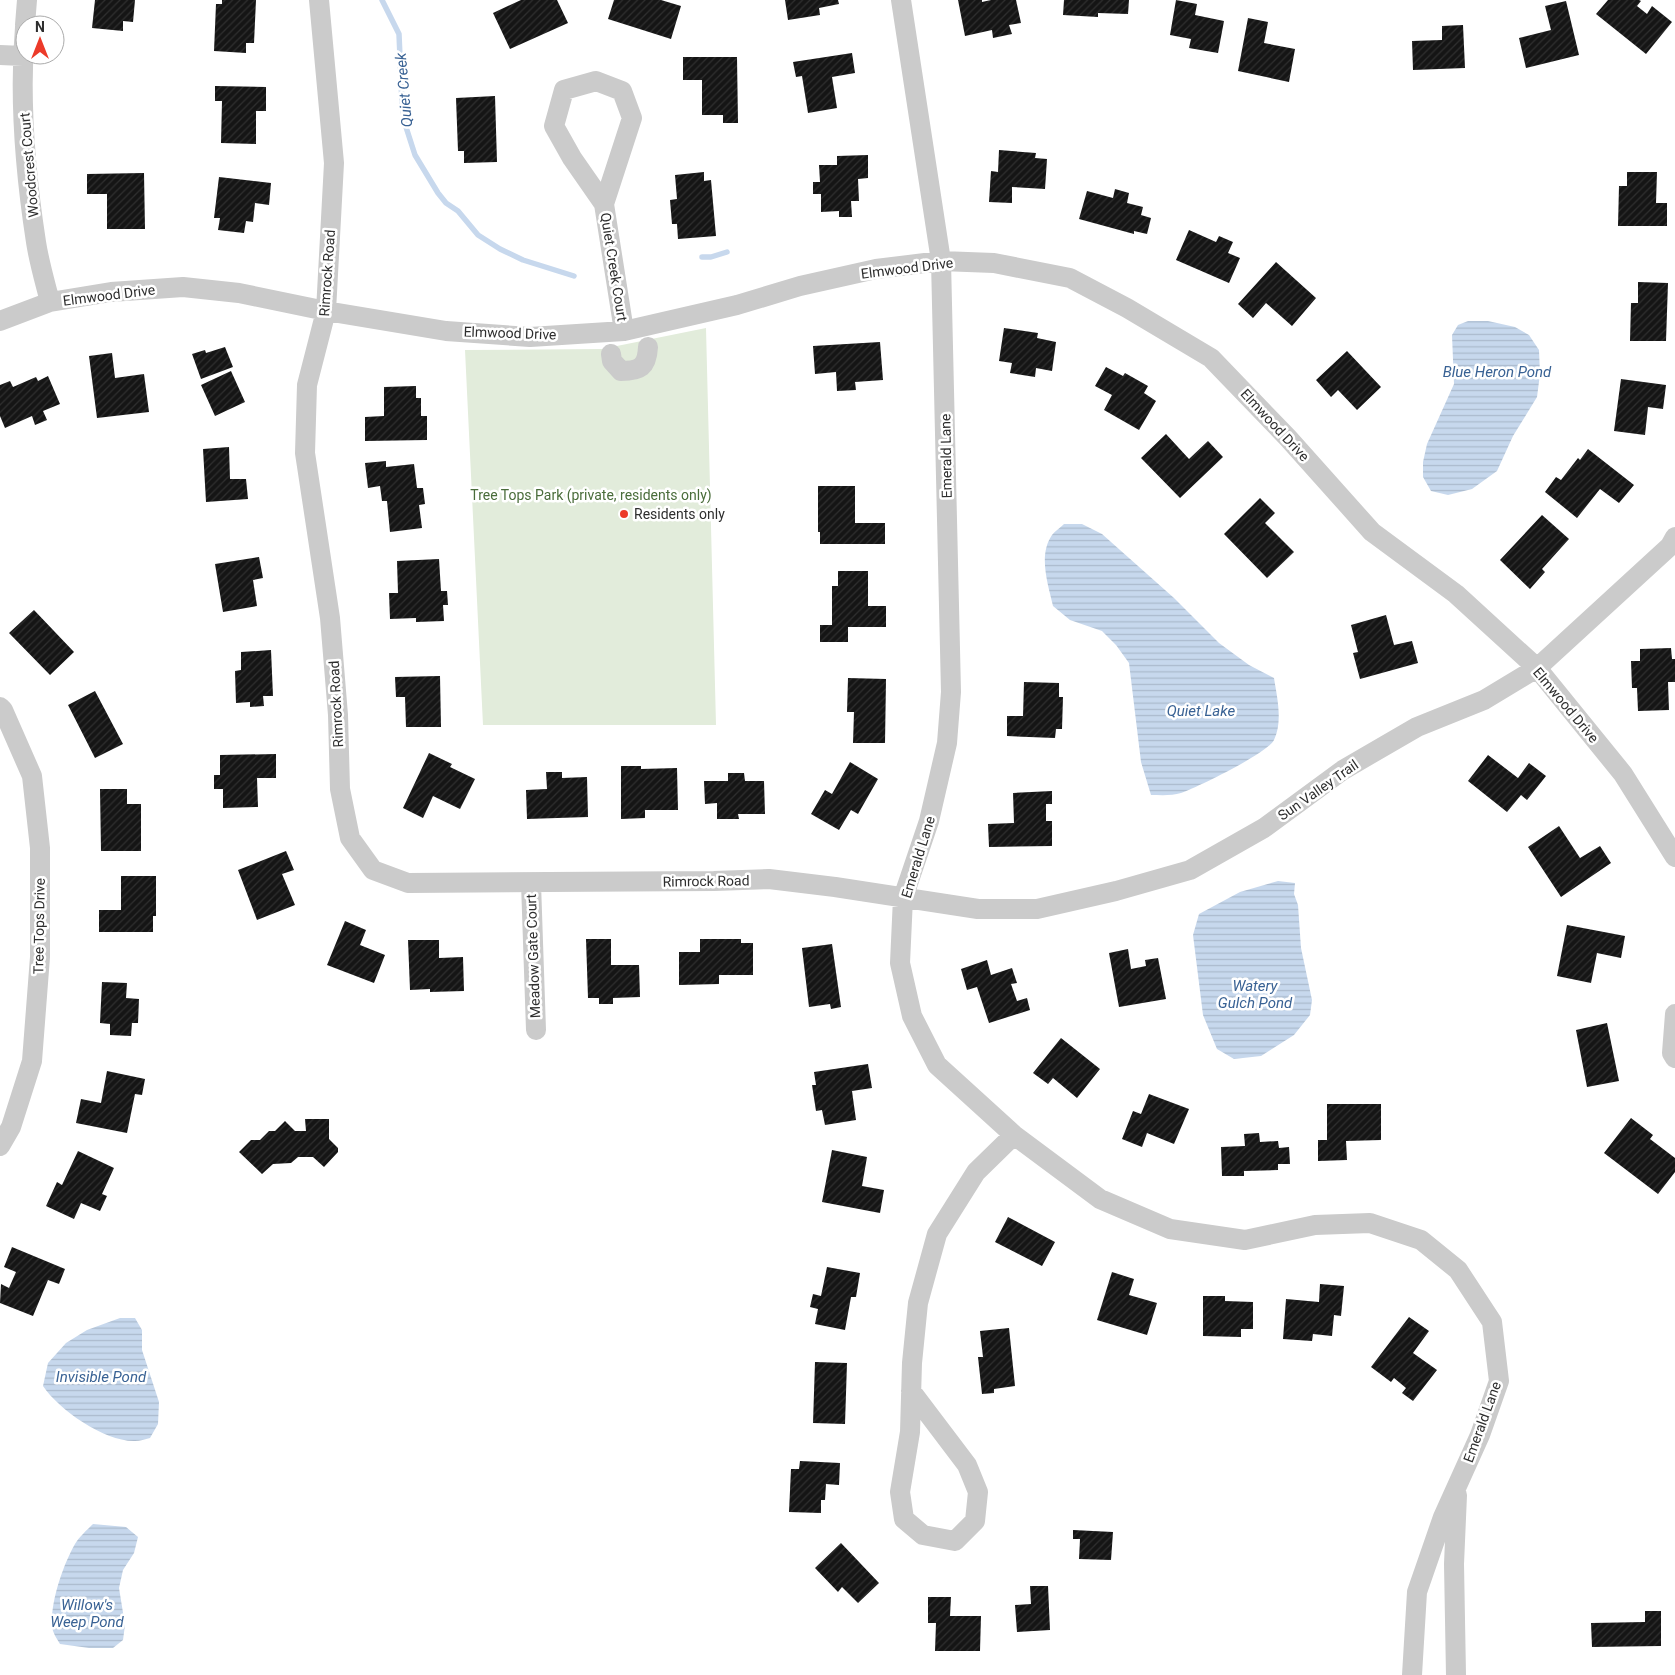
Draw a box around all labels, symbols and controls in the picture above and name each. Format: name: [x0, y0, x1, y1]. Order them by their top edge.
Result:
north arrow: [15, 15, 65, 65]
text: N: [35, 19, 45, 35]
water label: Quiet Creek: [392, 51, 416, 128]
street label: Woodcrest Court: [16, 111, 42, 218]
street label: Quiet Creek Court: [598, 211, 631, 323]
street label: Rimrock Road: [316, 229, 338, 317]
street label: Elmwood Drive: [860, 254, 954, 282]
street label: Elmwood Drive: [62, 281, 156, 309]
street label: Elmwood Drive: [463, 323, 557, 343]
water label: Blue Heron Pond: [1443, 363, 1552, 381]
street label: Elmwood Drive: [1237, 386, 1313, 464]
street label: Emerald Lane: [937, 413, 955, 499]
park label: Tree Tops Park (private, residents only): [470, 487, 712, 504]
place label: Residents only: [634, 506, 725, 522]
marker: Residents only: [618, 508, 630, 520]
street label: Rimrock Road: [326, 660, 346, 748]
street label: Elmwood Drive: [1530, 664, 1602, 746]
water label: Quiet Lake: [1167, 702, 1235, 720]
street label: Sun Valley Trail: [1275, 756, 1361, 824]
street label: Emerald Lane: [898, 814, 938, 900]
street label: Rimrock Road: [662, 872, 750, 890]
street label: Tree Tops Drive: [30, 878, 48, 974]
street label: Meadow Gate Court: [523, 893, 543, 1018]
water label: Watery Gulch Pond: [1218, 977, 1293, 1012]
water label: Invisible Pond: [56, 1368, 147, 1386]
street label: Emerald Lane: [1460, 1379, 1504, 1465]
water label: Willow's Weep Pond: [50, 1596, 125, 1631]

